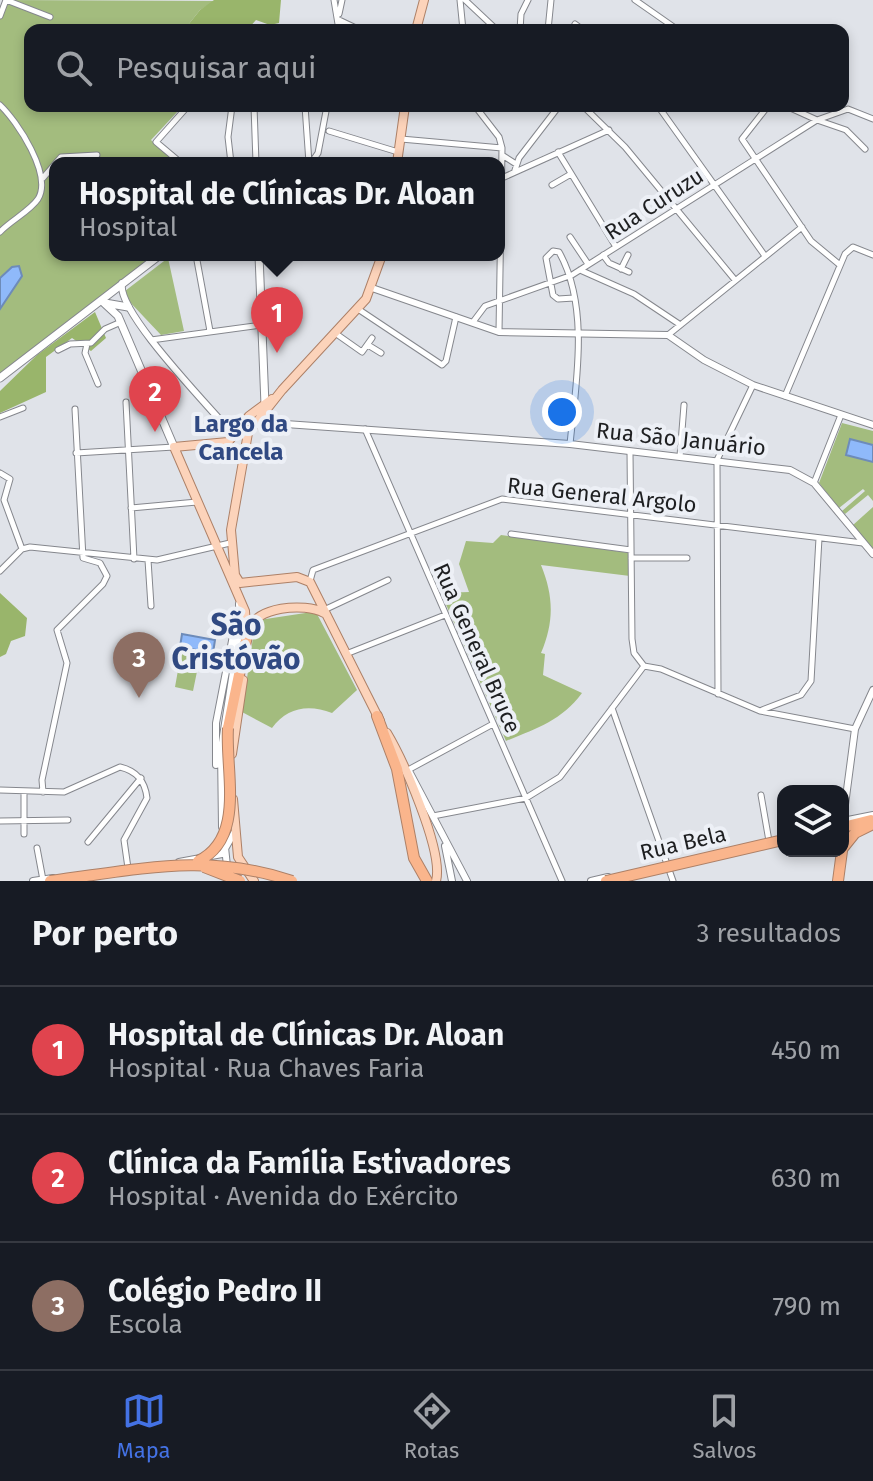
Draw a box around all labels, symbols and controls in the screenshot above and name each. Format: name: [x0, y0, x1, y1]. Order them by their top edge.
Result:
search box: [24, 24, 849, 112]
icon: search: [52, 46, 96, 90]
text: Pesquisar aqui: [116, 50, 317, 86]
popup: [49, 157, 505, 261]
street label: Rua Curuzu: [600, 162, 708, 246]
text: Hospital de Clínicas Dr. Aloan: [79, 176, 475, 212]
text: Hospital: [79, 212, 177, 243]
pin: 1: [251, 287, 303, 353]
pin: 2: [129, 366, 181, 432]
your location: [542, 392, 582, 432]
district label: Largo da Cancela: [194, 410, 288, 466]
street label: Rua São Januário: [595, 417, 767, 461]
street label: Rua General Argolo: [506, 472, 698, 518]
street label: Rua General Bruce: [427, 559, 527, 737]
district label: São Cristóvão: [172, 607, 300, 677]
pin: 3: [113, 632, 165, 698]
map controls: [777, 785, 849, 857]
button: layers: [777, 785, 849, 857]
street label: Rua Bela: [637, 820, 729, 866]
text: Por perto: [32, 913, 178, 954]
text: 3 resultados: [697, 918, 841, 949]
text: Hospital de Clínicas Dr. Aloan: [108, 1017, 504, 1053]
text: 1: [52, 1035, 64, 1066]
text: 450 m: [771, 1035, 841, 1066]
text: Hospital · Rua Chaves Faria: [108, 1053, 424, 1084]
text: Clínica da Família Estivadores: [108, 1145, 511, 1181]
text: 2: [51, 1163, 65, 1194]
text: 630 m: [771, 1163, 841, 1194]
text: Hospital · Avenida do Exército: [108, 1181, 459, 1212]
text: Colégio Pedro II: [108, 1273, 322, 1309]
text: 3: [51, 1291, 65, 1322]
text: 790 m: [773, 1291, 841, 1322]
text: Escola: [108, 1309, 183, 1340]
tab: Mapa: [117, 1389, 171, 1464]
tab: Rotas: [404, 1389, 459, 1464]
tab: Salvos: [693, 1389, 756, 1464]

